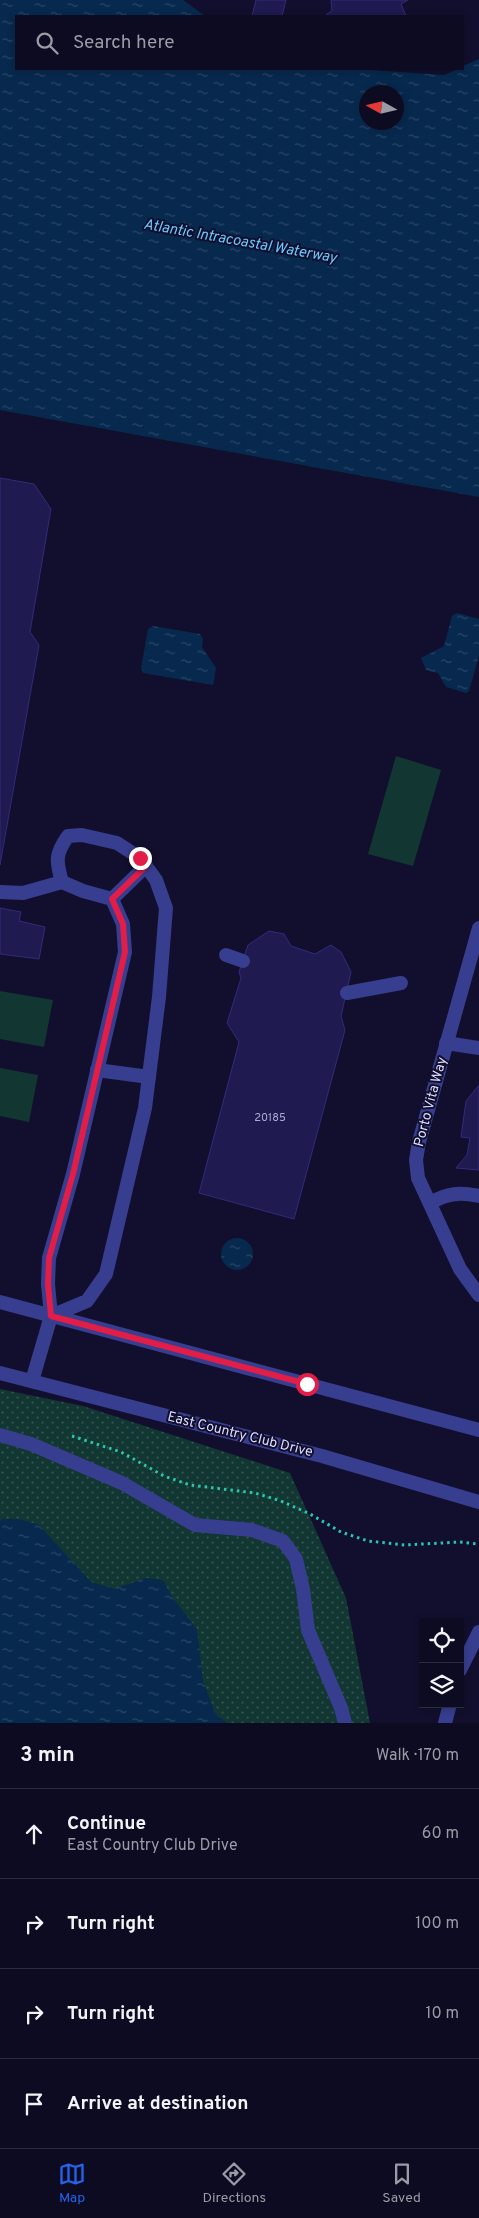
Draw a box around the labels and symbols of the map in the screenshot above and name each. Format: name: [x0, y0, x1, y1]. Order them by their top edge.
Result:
north arrow: [359, 85, 404, 130]
water label: Atlantic Intracoastal Waterway: [142, 216, 339, 269]
route end: [129, 847, 152, 870]
street label: Porto Vita Way: [411, 1055, 451, 1149]
house number: 20185: [254, 1111, 286, 1125]
route start: [296, 1373, 319, 1396]
street label: East Country Club Drive: [166, 1409, 314, 1461]

